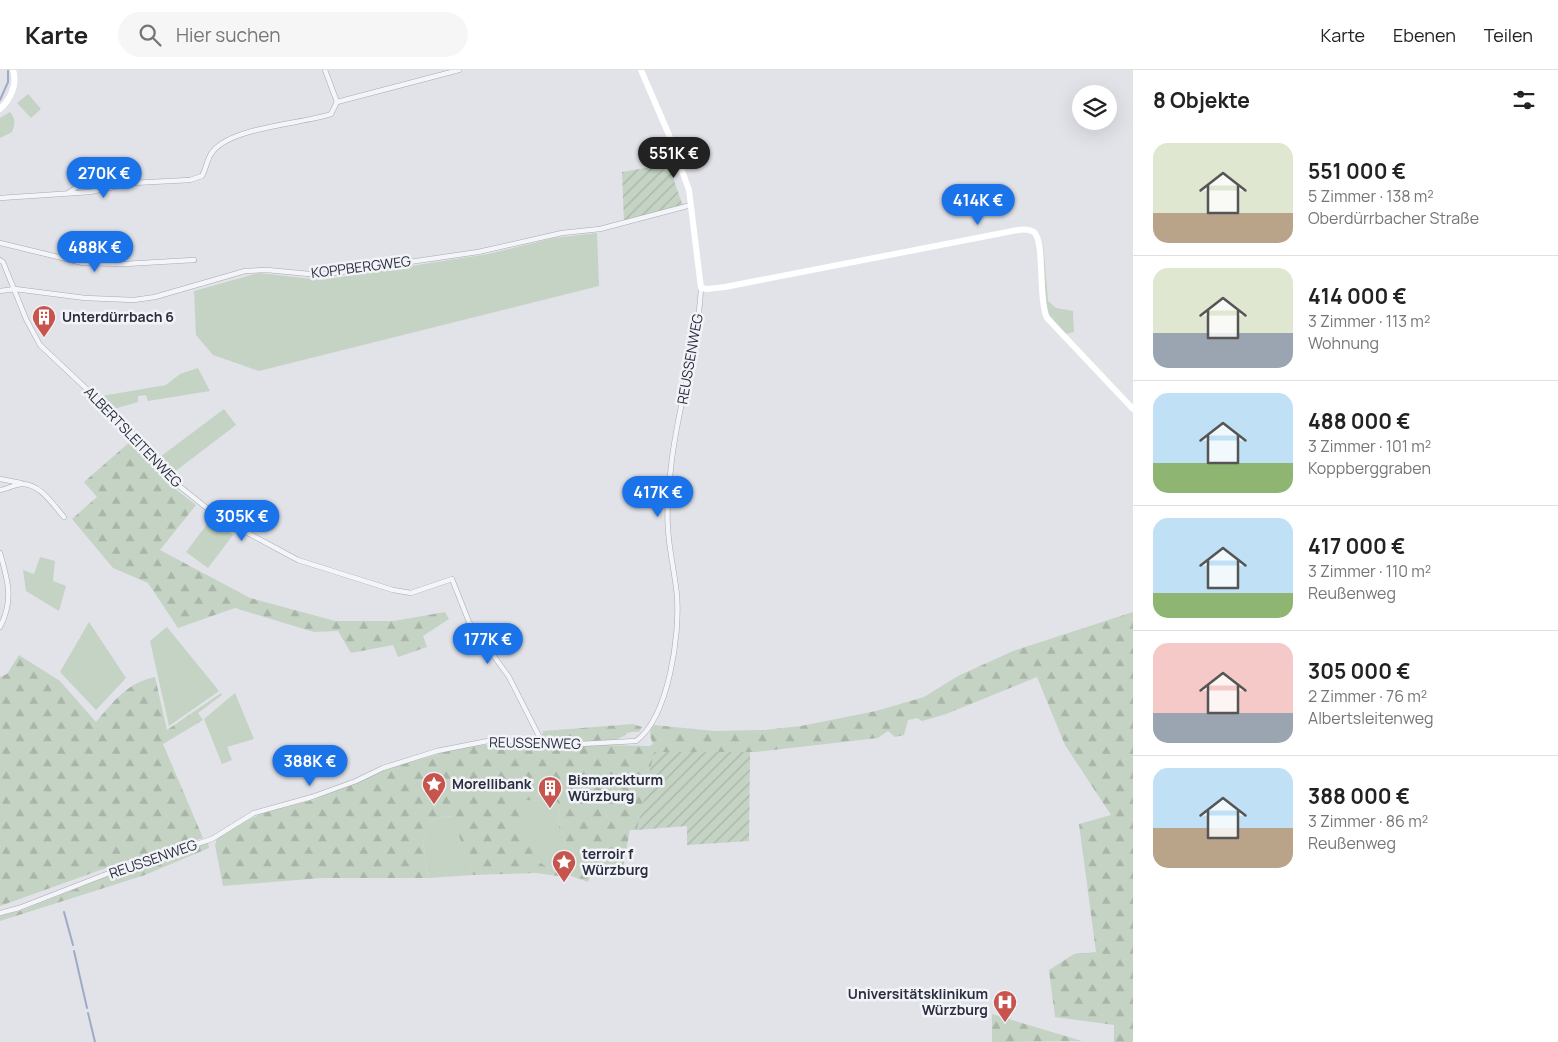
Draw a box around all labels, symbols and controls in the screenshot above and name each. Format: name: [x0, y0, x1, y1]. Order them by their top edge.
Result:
search box: [118, 12, 468, 57]
text: Karte: [25, 18, 88, 51]
icon: search: [136, 21, 164, 49]
text: Hier suchen: [176, 22, 280, 48]
text: Karte: [1321, 23, 1365, 47]
text: Ebenen: [1393, 23, 1456, 47]
text: Teilen: [1484, 23, 1533, 47]
map controls: [1072, 85, 1117, 130]
button: layers: [1072, 85, 1117, 130]
text: 8 Objekte: [1153, 86, 1250, 114]
icon: filters: [1510, 86, 1538, 114]
pin: 551K €: [633, 136, 715, 179]
text: 551K €: [649, 142, 699, 164]
pin: 270K €: [63, 156, 145, 199]
text: 551 000 €: [1308, 157, 1406, 185]
text: 270K €: [78, 162, 130, 184]
icon: home: [1193, 163, 1253, 223]
pin: 414K €: [937, 184, 1019, 226]
text: 5 Zimmer · 138 m²: [1308, 185, 1434, 207]
text: 414K €: [953, 189, 1003, 211]
text: Oberdürrbacher Straße: [1308, 207, 1479, 229]
pin: 488K €: [54, 230, 136, 273]
text: 488K €: [68, 236, 122, 258]
street label: KOPPBERGWEG: [310, 251, 412, 282]
text: 414 000 €: [1308, 282, 1407, 310]
icon: home: [1193, 288, 1253, 348]
building icon: Unterdürrbach 6: [31, 304, 57, 338]
place label: Unterdürrbach 6: [62, 307, 174, 326]
text: 3 Zimmer · 113 m²: [1308, 310, 1430, 332]
street label: REUSSENWEG: [672, 312, 707, 406]
text: Wohnung: [1308, 332, 1379, 354]
street label: ALBERTSLEITENWEG: [80, 382, 187, 491]
text: 488 000 €: [1308, 407, 1411, 435]
icon: home: [1193, 413, 1253, 473]
text: 3 Zimmer · 101 m²: [1308, 435, 1431, 457]
text: Koppberggraben: [1308, 457, 1431, 479]
pin: 417K €: [617, 476, 699, 518]
text: 417K €: [633, 481, 683, 503]
pin: 305K €: [201, 500, 283, 542]
text: 305K €: [215, 505, 269, 527]
text: 417 000 €: [1308, 532, 1405, 560]
icon: home: [1193, 538, 1253, 598]
text: 3 Zimmer · 110 m²: [1308, 560, 1431, 582]
text: Reußenweg: [1308, 582, 1396, 604]
pin: 177K €: [447, 622, 529, 665]
text: 177K €: [464, 628, 512, 650]
text: 305 000 €: [1308, 657, 1411, 685]
icon: home: [1193, 663, 1253, 723]
text: 2 Zimmer · 76 m²: [1308, 685, 1427, 707]
text: Albertsleitenweg: [1308, 707, 1434, 729]
street label: REUSSENWEG: [489, 732, 581, 753]
pin: 388K €: [269, 744, 351, 787]
text: 388K €: [283, 750, 337, 772]
place label: Bismarckturm Würzburg: [568, 770, 663, 805]
place icon: Morellibank: [421, 771, 447, 805]
place label: Morellibank: [452, 774, 532, 793]
building icon: Bismarckturm Würzburg: [537, 775, 563, 809]
text: 388 000 €: [1308, 782, 1410, 810]
icon: home: [1193, 788, 1253, 848]
text: 3 Zimmer · 86 m²: [1308, 810, 1428, 832]
text: Reußenweg: [1308, 832, 1396, 854]
street label: REUSSENWEG: [106, 835, 199, 882]
place label: terroir f Würzburg: [582, 844, 648, 879]
place icon: terroir f Würzburg: [551, 849, 577, 883]
place label: Universitätsklinikum Würzburg: [848, 984, 988, 1019]
hospital icon: Universitätsklinikum Würzburg: [992, 989, 1018, 1023]

